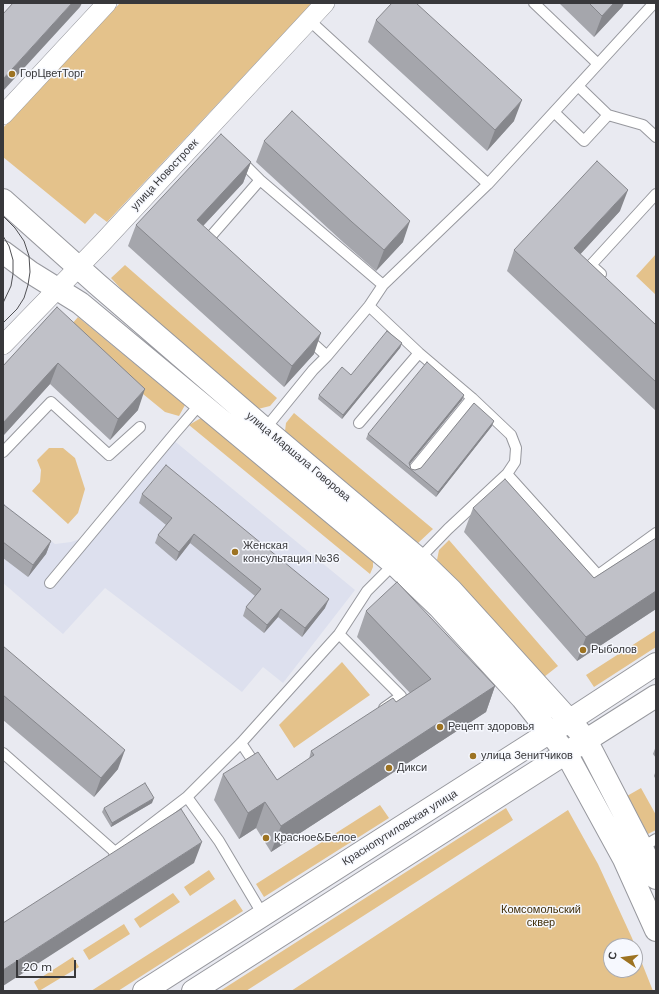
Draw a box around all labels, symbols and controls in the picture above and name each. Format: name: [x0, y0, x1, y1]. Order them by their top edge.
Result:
place label: ГорЦветТорг: [20, 67, 84, 81]
marker: ГорЦветТорг: [7, 69, 17, 79]
street label: улица Новостроек: [129, 137, 201, 213]
street label: улица Маршала Говорова: [243, 409, 353, 505]
place label: Женская консультация №36: [243, 539, 340, 565]
marker: Женская консультация №36: [230, 547, 240, 557]
place label: Рыболов: [591, 643, 637, 657]
marker: Рыболов: [578, 645, 588, 655]
place label: Рецепт здоровья: [448, 720, 534, 734]
marker: Рецепт здоровья: [435, 722, 445, 732]
place label: улица Зенитчиков: [481, 749, 573, 763]
marker: улица Зенитчиков: [468, 751, 478, 761]
place label: Дикси: [397, 761, 427, 775]
marker: Дикси: [384, 763, 394, 773]
street label: Краснопутиловская улица: [340, 787, 460, 869]
place label: Красное&Белое: [274, 831, 356, 845]
marker: Красное&Белое: [261, 833, 271, 843]
park label: Комсомольский сквер: [501, 903, 581, 929]
north arrow: [603, 938, 643, 978]
text: С: [605, 950, 620, 961]
scale bar: [18, 952, 78, 978]
text: 20 m: [23, 959, 52, 975]

